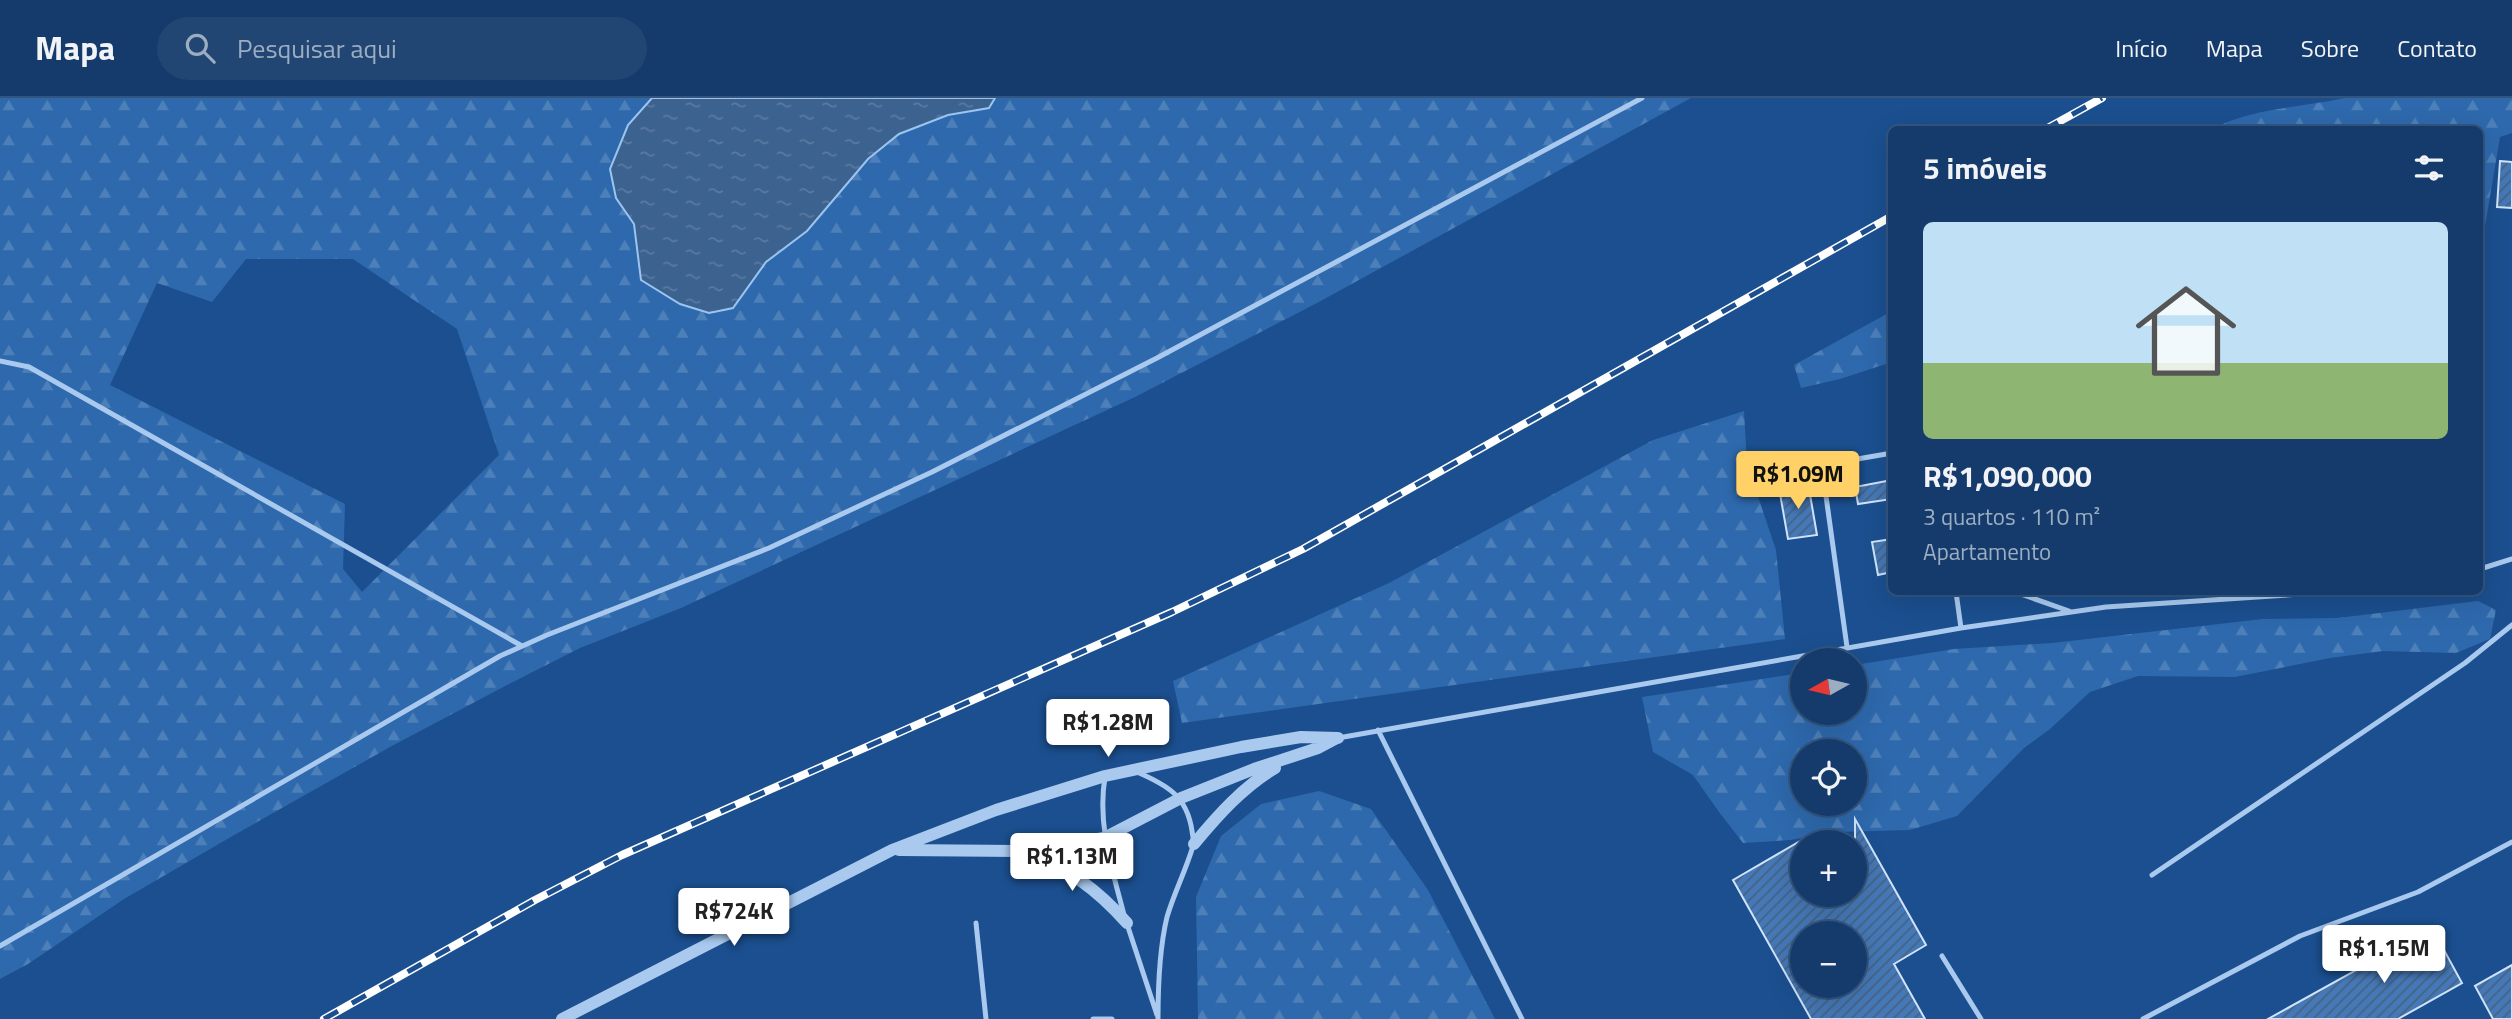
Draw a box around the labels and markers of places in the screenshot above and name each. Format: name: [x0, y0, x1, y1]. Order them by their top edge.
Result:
pin: R$1.09M: [1733, 452, 1863, 511]
pin: R$1.28M: [1043, 700, 1173, 759]
pin: R$1.13M: [1007, 834, 1137, 893]
pin: R$724K: [677, 888, 791, 948]
pin: R$1.15M: [2319, 926, 2449, 985]

